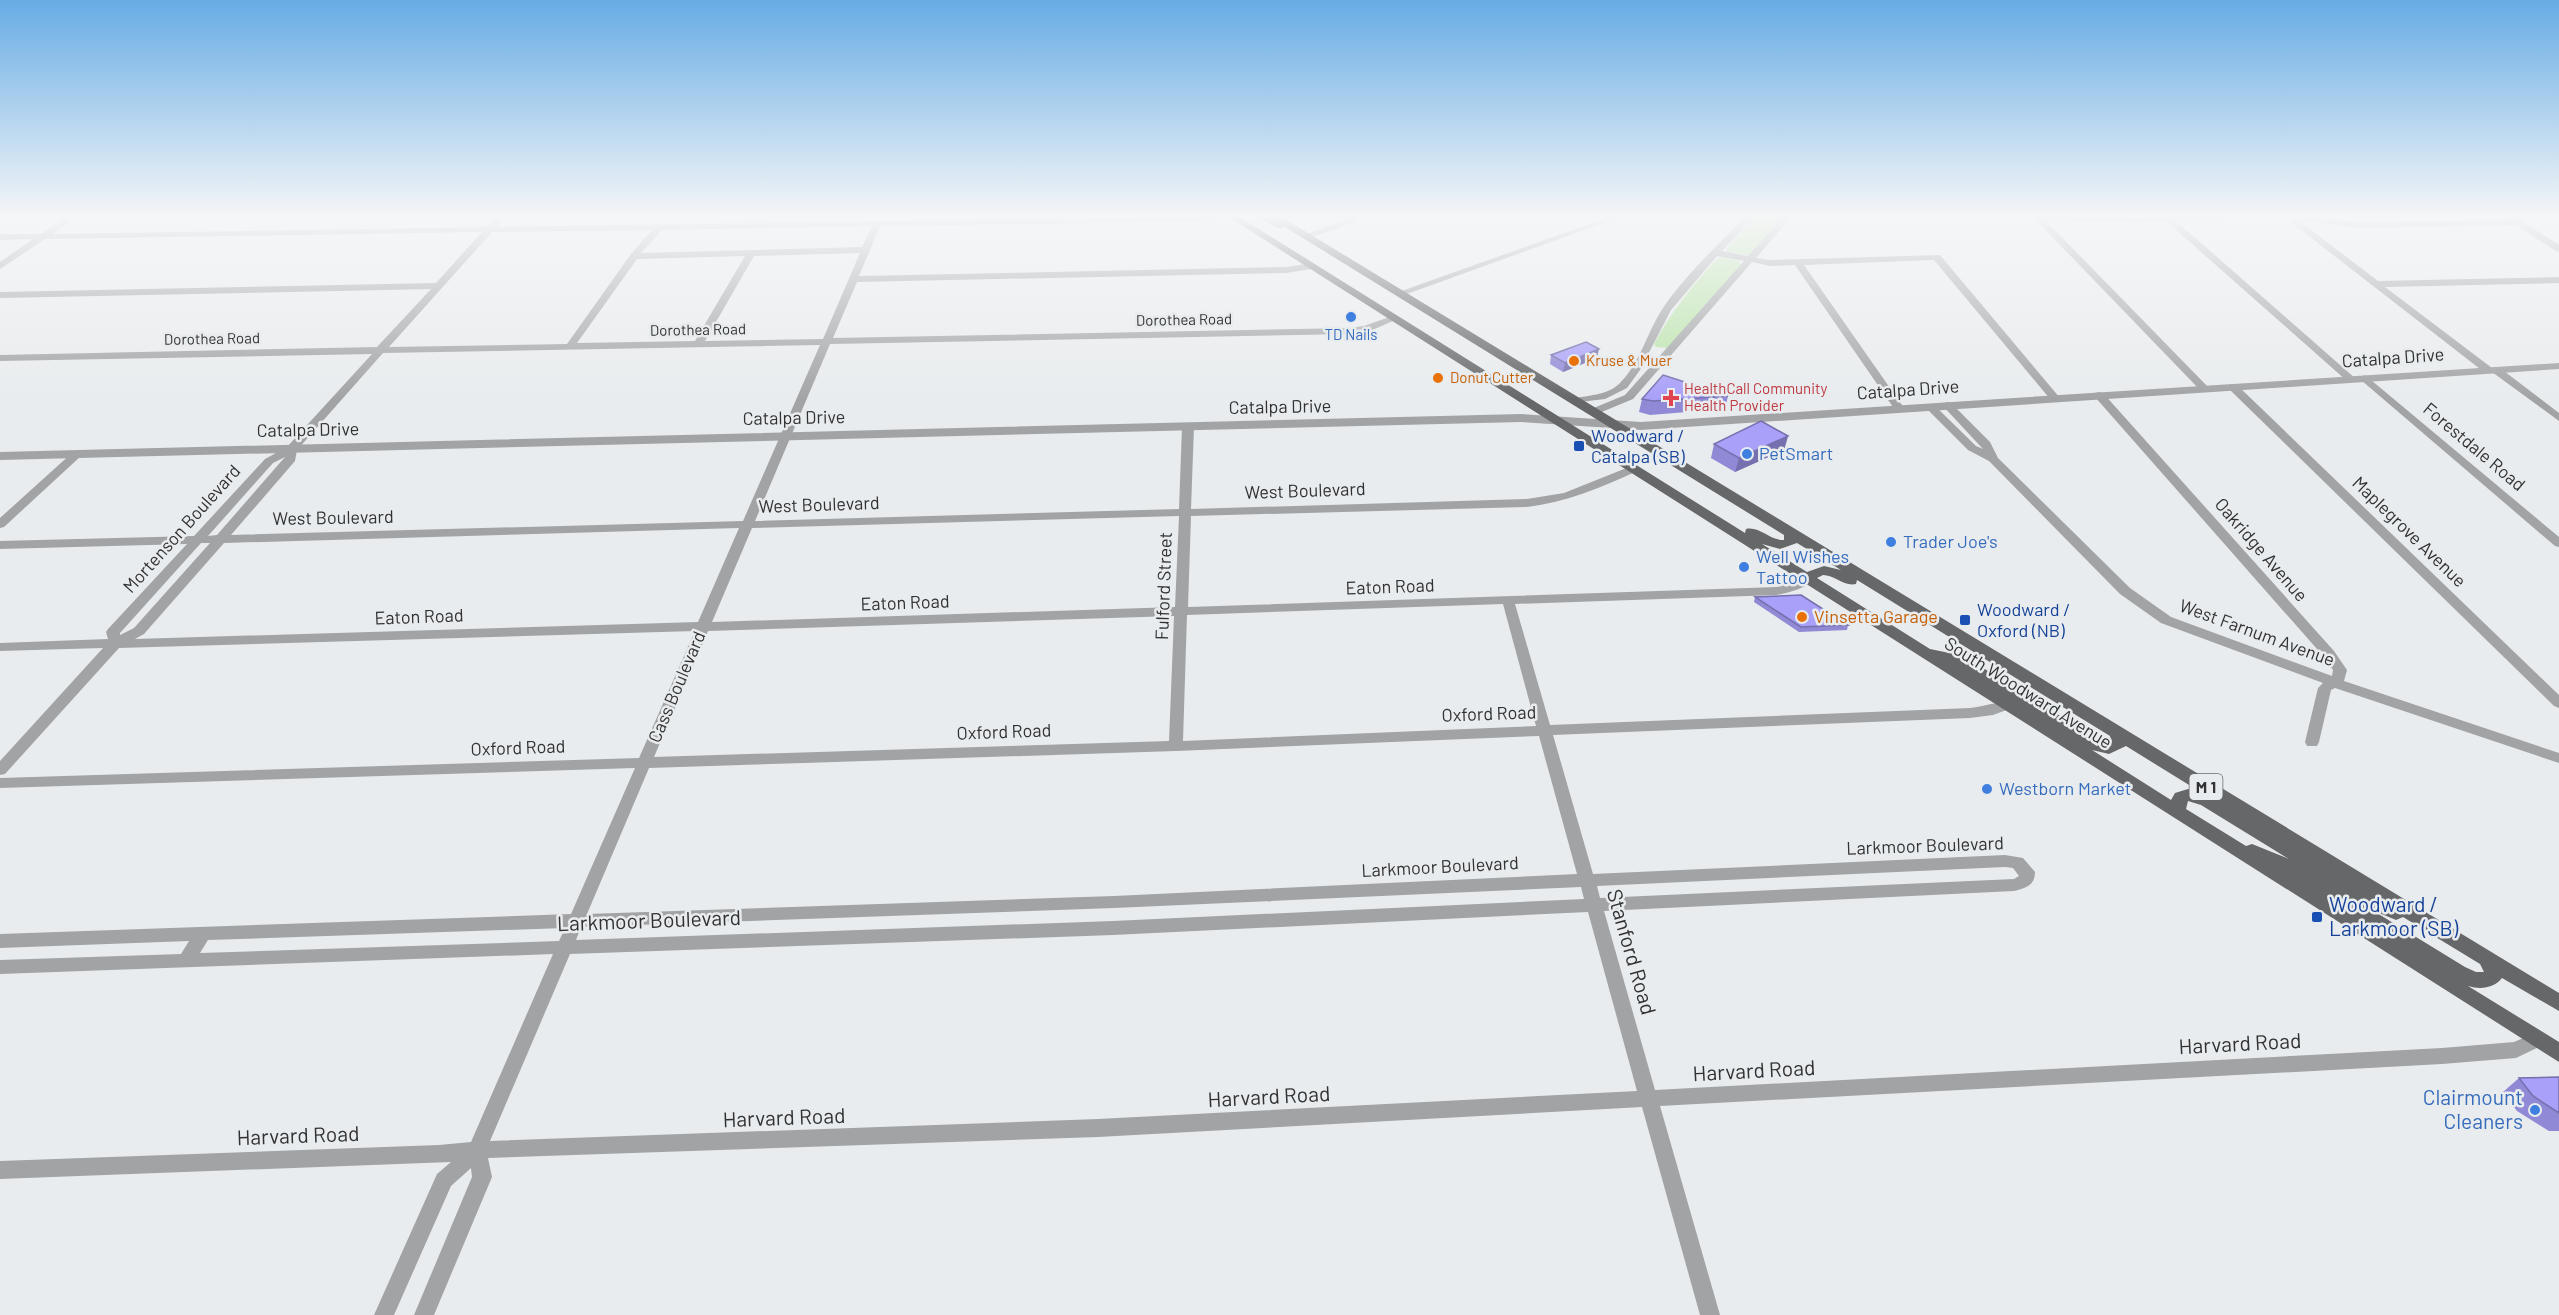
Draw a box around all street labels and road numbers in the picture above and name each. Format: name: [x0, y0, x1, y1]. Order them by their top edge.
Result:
street label: Dorothea Road: [1136, 309, 1232, 329]
street label: Dorothea Road: [650, 319, 746, 339]
street label: Dorothea Road: [164, 328, 260, 348]
street label: Catalpa Drive: [2341, 342, 2445, 372]
street label: Catalpa Drive: [1856, 374, 1960, 404]
street label: Catalpa Drive: [1228, 394, 1331, 418]
street label: Forestdale Road: [2419, 397, 2530, 495]
street label: Catalpa Drive: [742, 405, 845, 429]
street label: Catalpa Drive: [256, 417, 359, 441]
street label: Mortenson Boulevard: [118, 460, 245, 597]
street label: Maplegrove Avenue: [2348, 471, 2471, 591]
street label: West Boulevard: [1244, 477, 1366, 503]
street label: West Boulevard: [758, 491, 880, 517]
street label: Oakridge Avenue: [2211, 493, 2313, 606]
street label: West Boulevard: [272, 505, 394, 529]
street label: Fulford Street: [1150, 532, 1176, 640]
street label: Eaton Road: [1345, 573, 1435, 599]
street label: Eaton Road: [860, 589, 950, 615]
street label: West Farnum Avenue: [2177, 594, 2338, 670]
street label: Eaton Road: [374, 603, 464, 629]
street label: Cass Boulevard: [643, 628, 709, 746]
street label: South Woodward Avenue: [1941, 632, 2116, 753]
street label: Oxford Road: [1441, 700, 1537, 726]
street label: Oxford Road: [956, 718, 1052, 744]
street label: Oxford Road: [470, 734, 566, 760]
road number: M 1: [2190, 774, 2222, 800]
street label: Larkmoor Boulevard: [1846, 831, 2004, 859]
street label: Larkmoor Boulevard: [1361, 851, 1519, 881]
street label: Stanford Road: [1603, 886, 1662, 1017]
street label: Larkmoor Boulevard: [557, 904, 741, 935]
street label: Harvard Road: [2178, 1027, 2302, 1058]
street label: Harvard Road: [1692, 1054, 1816, 1085]
street label: Harvard Road: [1207, 1080, 1331, 1111]
street label: Harvard Road: [722, 1102, 846, 1131]
street label: Harvard Road: [236, 1120, 360, 1149]

